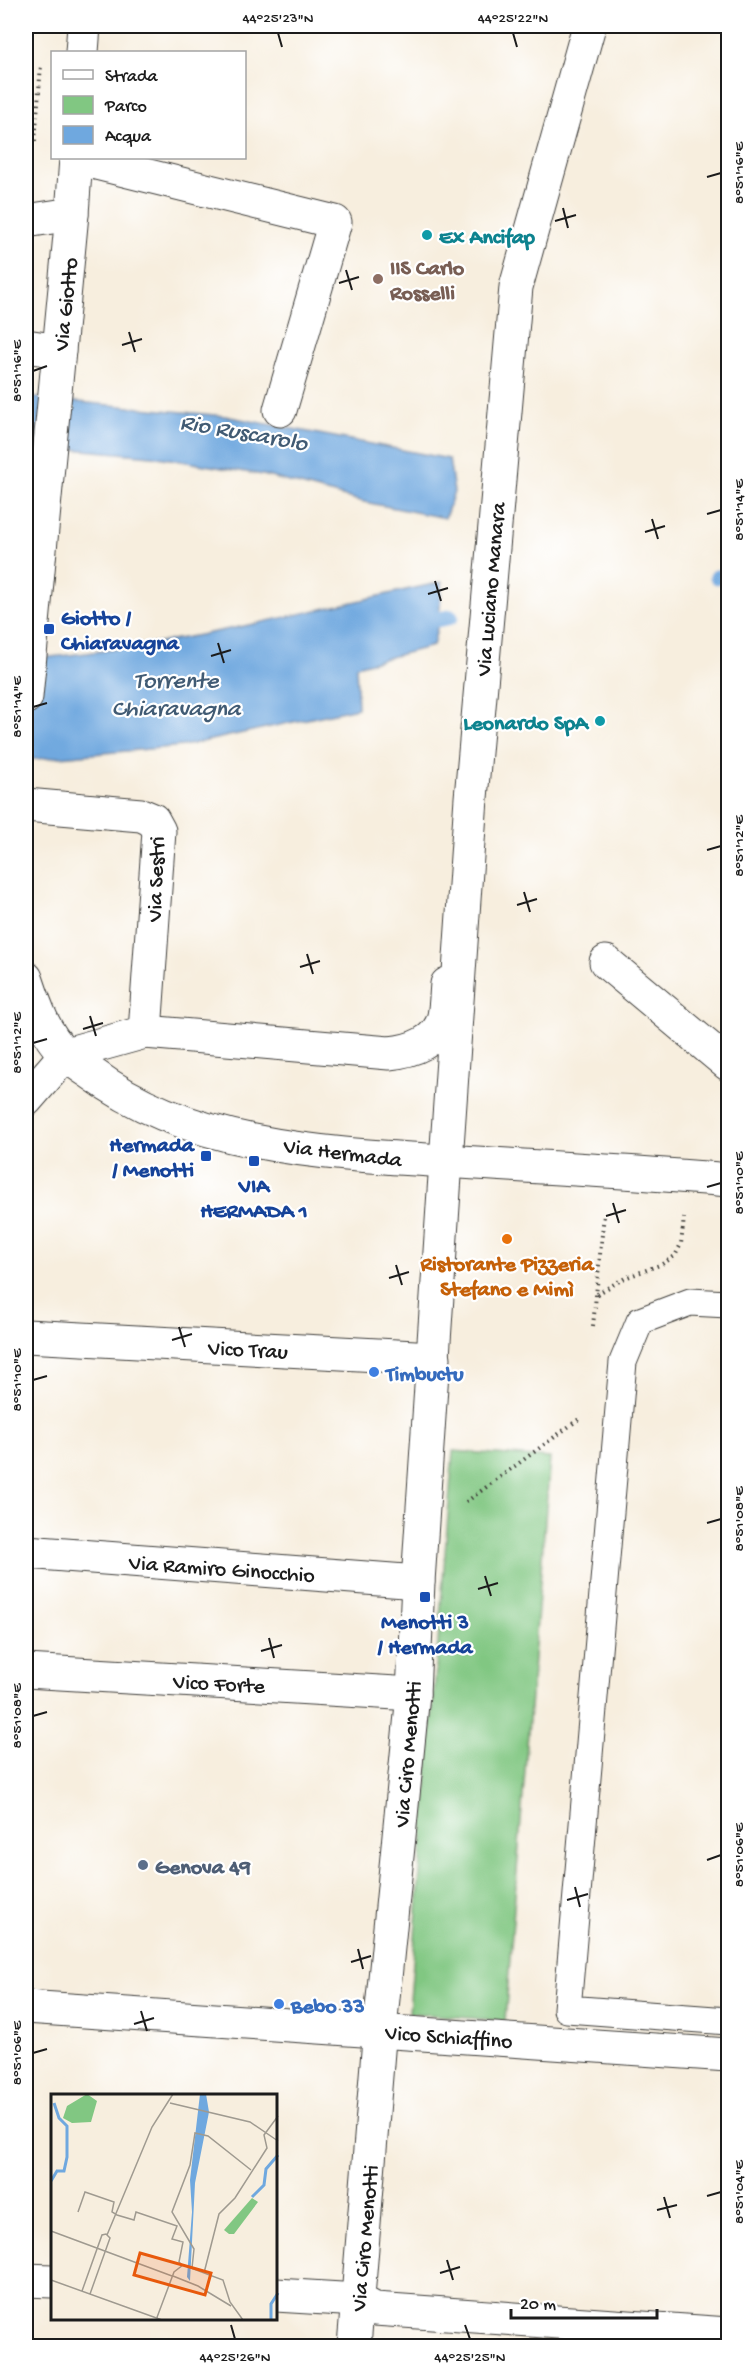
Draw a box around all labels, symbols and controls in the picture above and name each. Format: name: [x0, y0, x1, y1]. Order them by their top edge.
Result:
text: 44°25'23"N: [242, 10, 314, 28]
text: 44°25'22"N: [478, 10, 549, 28]
legend: [51, 51, 246, 159]
text: Strada: [105, 67, 159, 88]
text: Parco: [104, 97, 147, 118]
text: Acqua: [105, 127, 152, 148]
text: 8°51'16"E: [731, 141, 749, 204]
place label: Ex Ancifap: [439, 226, 535, 252]
marker: Ex Ancifap: [420, 228, 434, 242]
street label: Via Giotto: [50, 256, 86, 353]
place label: IIS Carlo Rosselli: [389, 257, 465, 308]
marker: IIS Carlo Rosselli: [371, 272, 385, 286]
text: 8°51'16"E: [9, 339, 27, 402]
water label: Rio Ruscarolo: [177, 409, 311, 460]
text: 8°51'14"E: [731, 479, 749, 541]
street label: Via Luciano Manara: [472, 501, 514, 678]
place label: Giotto / Chiaravagna: [60, 607, 181, 658]
marker: Giotto / Chiaravagna: [42, 622, 56, 636]
water label: Torrente Chiaravagna: [112, 668, 242, 725]
text: 8°51'14"E: [9, 676, 27, 738]
place label: Leonardo SpA: [463, 712, 590, 738]
marker: Leonardo SpA: [593, 714, 607, 728]
text: 8°51'12"E: [731, 814, 749, 877]
street label: Via Sestri: [143, 836, 172, 923]
text: 8°51'12"E: [9, 1011, 27, 1074]
place label: Hermada / Menotti: [109, 1134, 196, 1185]
street label: Via Hermada: [281, 1135, 404, 1175]
marker: Hermada / Menotti: [199, 1149, 213, 1163]
text: 8°51'10"E: [731, 1151, 749, 1214]
marker: VIA HERMADA 1: [247, 1154, 261, 1168]
place label: VIA HERMADA 1: [200, 1175, 308, 1226]
marker: Ristorante Pizzeria Stefano e Mimì: [500, 1232, 514, 1246]
place label: Ristorante Pizzeria Stefano e Mimì: [419, 1253, 595, 1304]
street label: Vico Trau: [206, 1337, 288, 1367]
text: 8°51'10"E: [9, 1348, 27, 1411]
place label: Timbuctu: [384, 1363, 464, 1389]
marker: Timbuctu: [367, 1365, 381, 1379]
text: 8°51'08"E: [731, 1486, 749, 1552]
street label: Via Ramiro Ginocchio: [127, 1551, 316, 1590]
marker: Menotti 3 / Hermada: [418, 1590, 432, 1604]
place label: Menotti 3 / Hermada: [376, 1611, 474, 1662]
street label: Vico Forte: [171, 1671, 266, 1701]
street label: Via Ciro Menotti: [391, 1680, 429, 1830]
text: 8°51'08"E: [9, 1683, 27, 1749]
text: 8°51'06"E: [731, 1822, 749, 1887]
place label: Genova 49: [155, 1856, 251, 1882]
marker: Genova 49: [136, 1858, 150, 1872]
place label: Bebo 33: [290, 1995, 365, 2021]
marker: Bebo 33: [272, 1997, 286, 2011]
text: 8°51'06"E: [9, 2020, 27, 2085]
street label: Vico Schiaffino: [383, 2021, 513, 2056]
inset map: [51, 2094, 278, 2321]
text: 8°51'04"E: [731, 2159, 749, 2224]
street label: Via Ciro Menotti: [348, 2164, 386, 2314]
scale bar: [511, 2282, 656, 2320]
text: 20 m: [520, 2295, 556, 2316]
text: 44°25'26"N: [200, 2349, 271, 2367]
text: 44°25'25"N: [434, 2349, 506, 2367]

